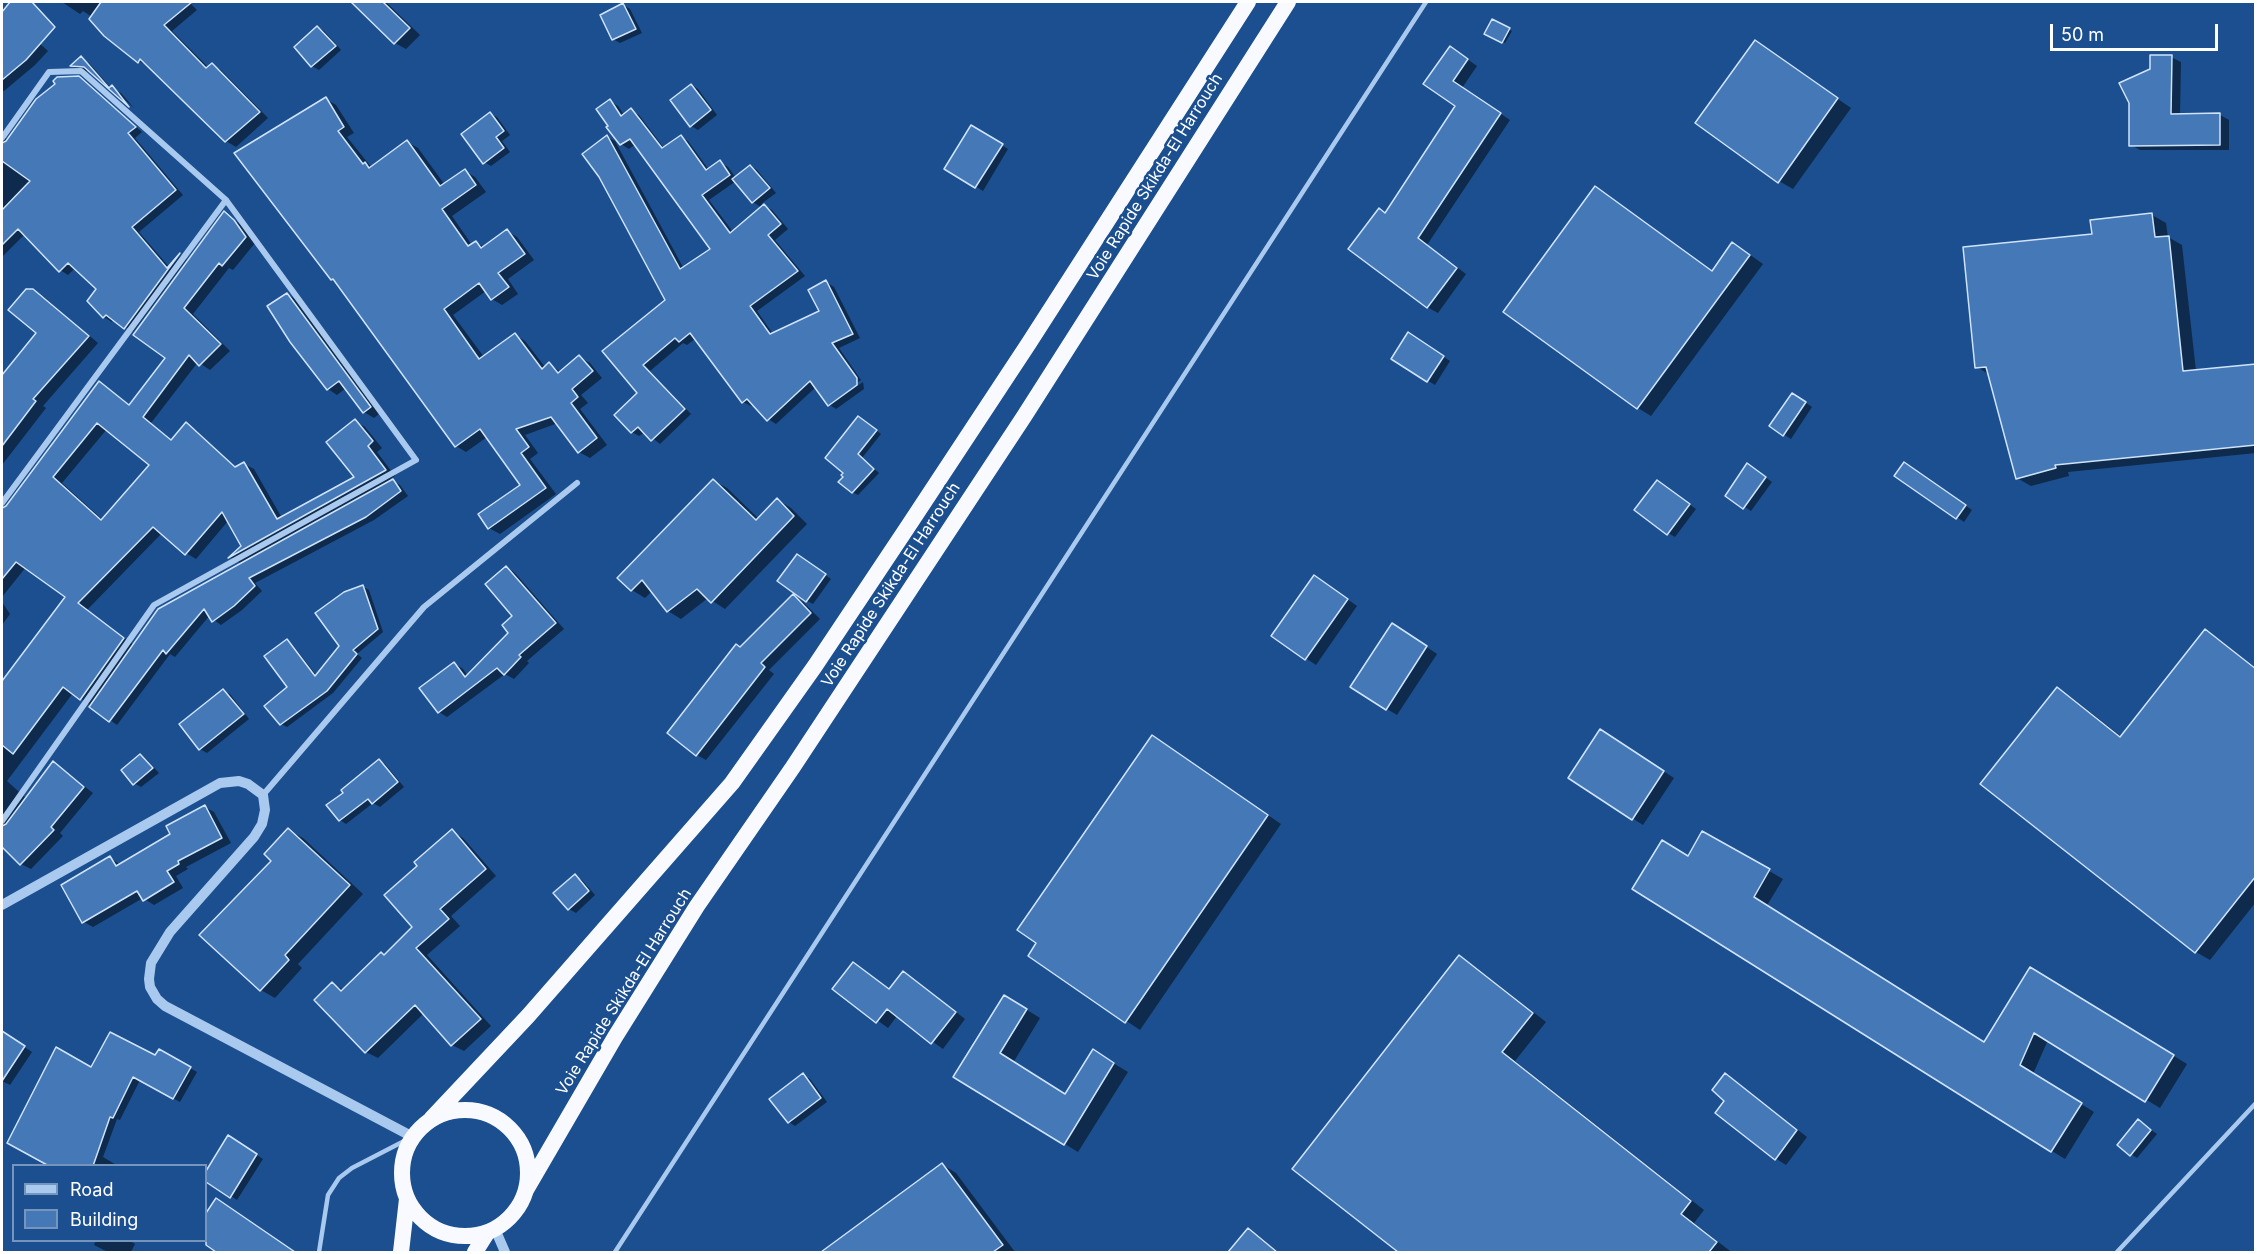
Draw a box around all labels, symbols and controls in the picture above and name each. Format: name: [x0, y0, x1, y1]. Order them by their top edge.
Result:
scale bar: [2053, 12, 2221, 50]
text: 50 m: [2061, 24, 2104, 45]
street label: Voie Rapide Skikda-El Harrouch: [1083, 70, 1227, 284]
street label: Voie Rapide Skikda-El Harrouch: [818, 479, 964, 691]
street label: Voie Rapide Skikda-El Harrouch: [552, 885, 696, 1099]
legend: [12, 1164, 207, 1242]
text: Road: [70, 1179, 113, 1200]
text: Building: [70, 1209, 138, 1230]

